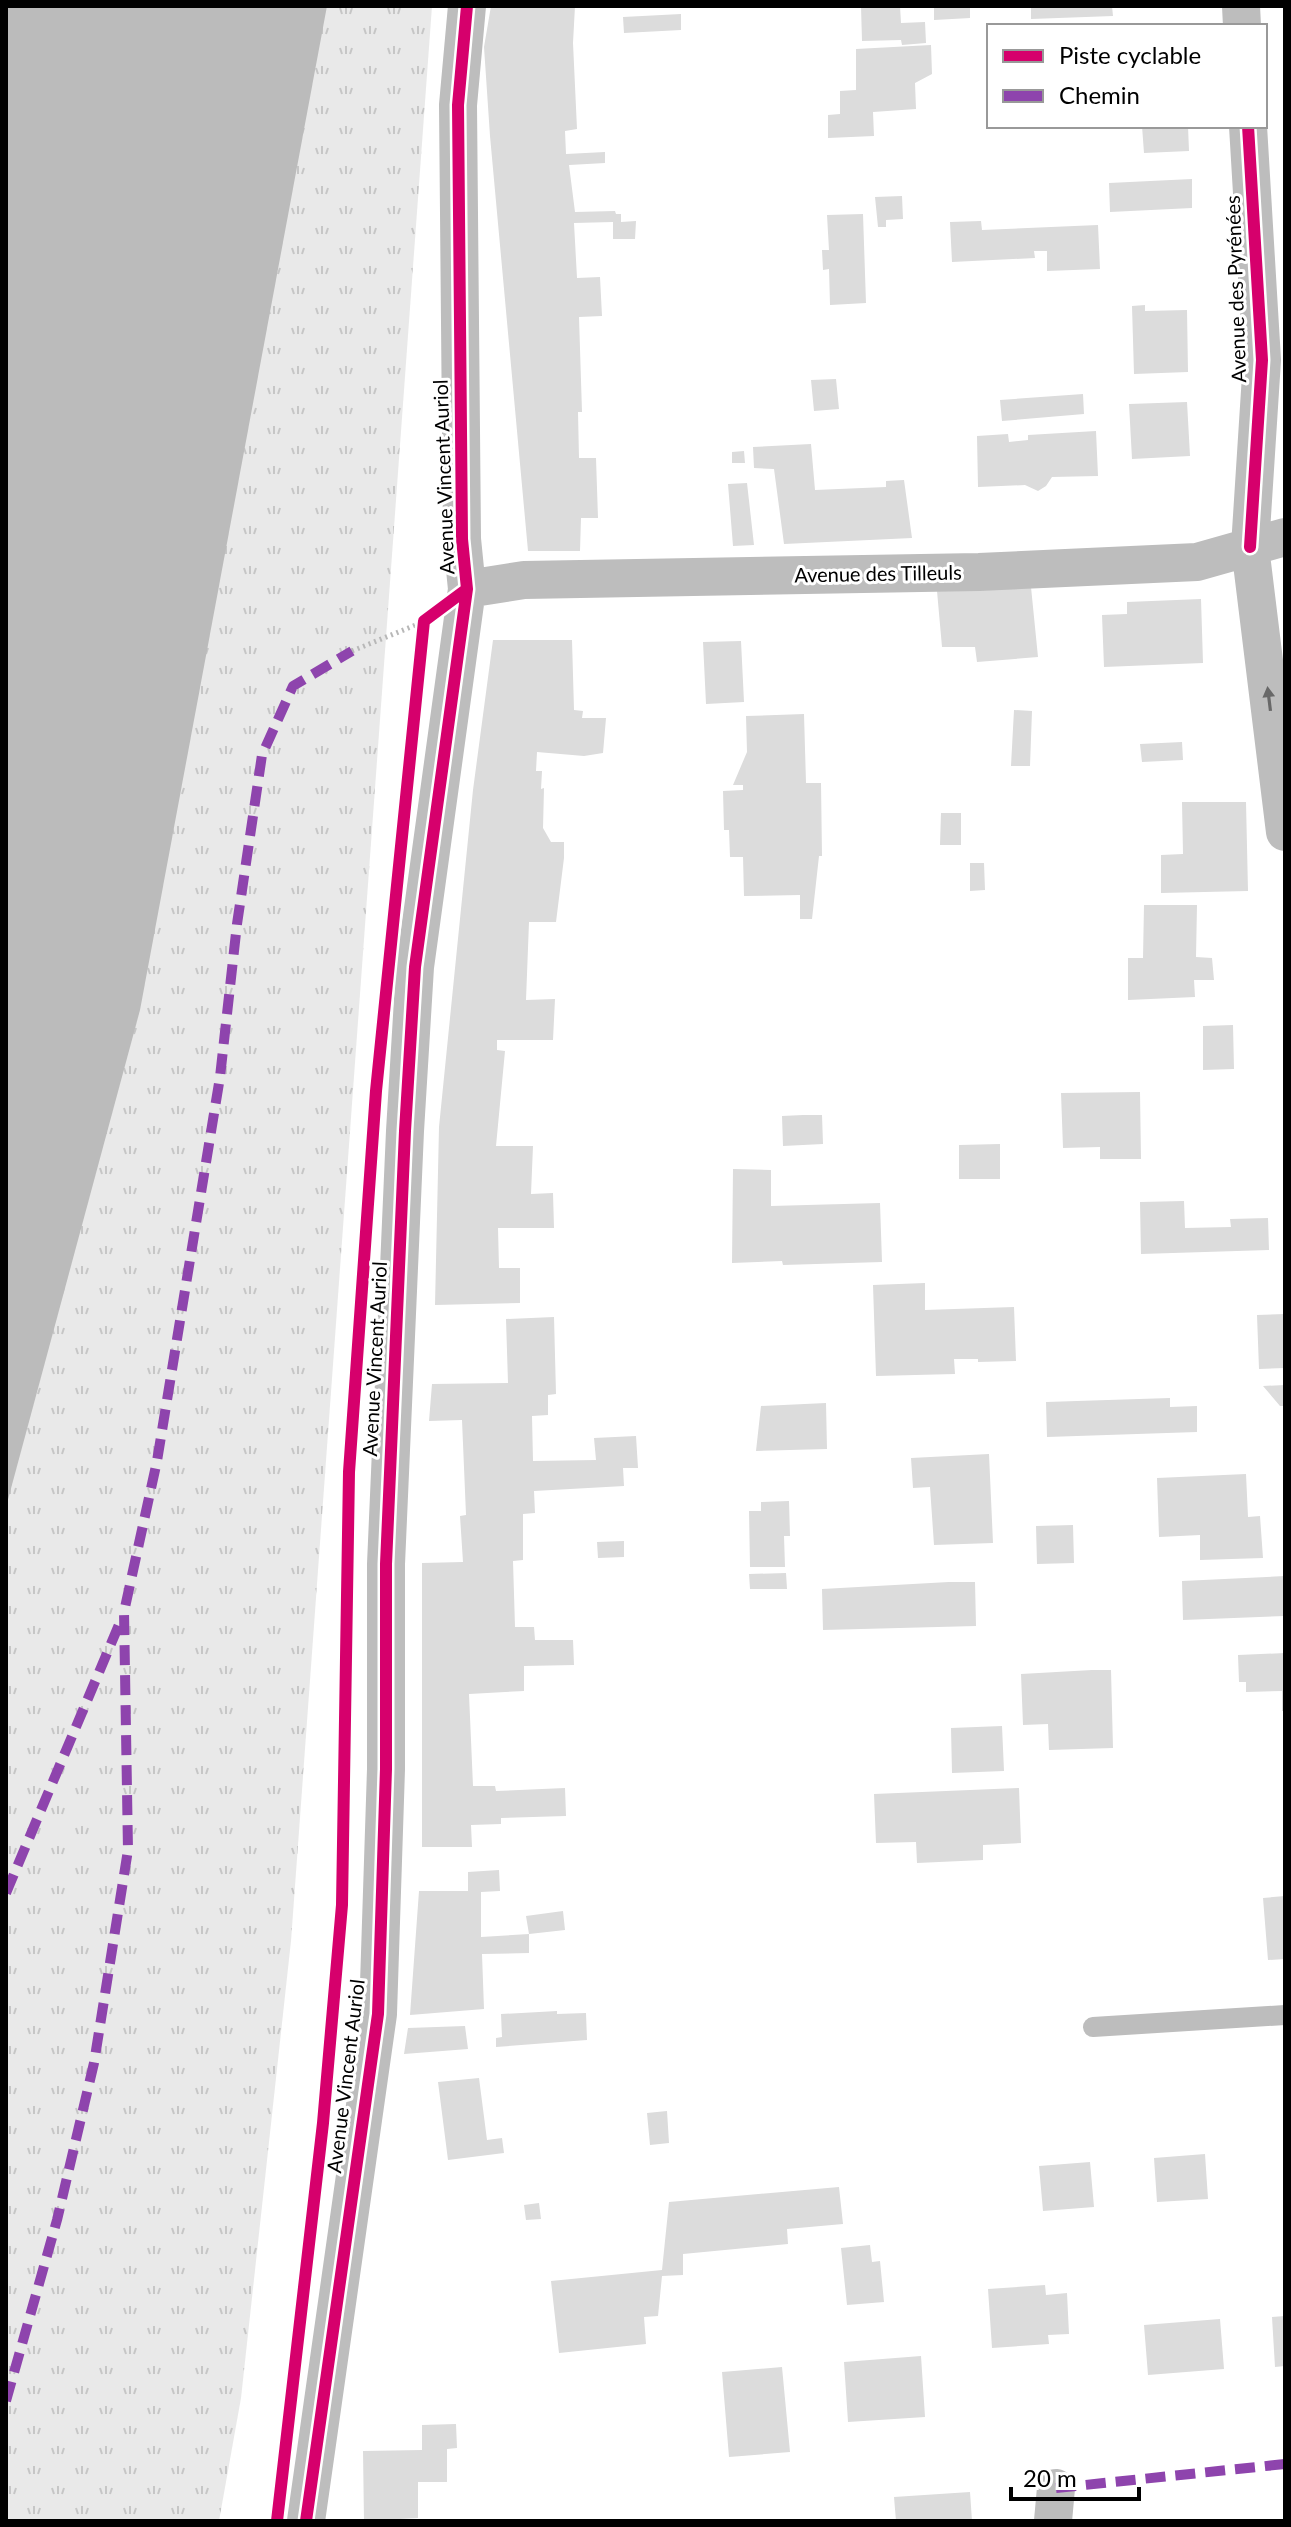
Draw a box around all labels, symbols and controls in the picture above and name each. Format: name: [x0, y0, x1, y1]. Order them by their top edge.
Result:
legend: [987, 24, 1267, 128]
text: Piste cyclable: [1059, 40, 1201, 69]
text: Chemin: [1059, 80, 1140, 109]
street label: Avenue des Pyrénées: [1220, 195, 1250, 383]
street label: Avenue Vincent Auriol: [428, 379, 458, 575]
street label: Avenue des Tilleuls: [794, 560, 962, 586]
one-way arrow: [1262, 687, 1275, 712]
street label: Avenue Vincent Auriol: [357, 1261, 391, 1457]
street label: Avenue Vincent Auriol: [321, 1978, 369, 2174]
scale bar: [1011, 2451, 1139, 2501]
text: 20 m: [1023, 2463, 1077, 2492]

